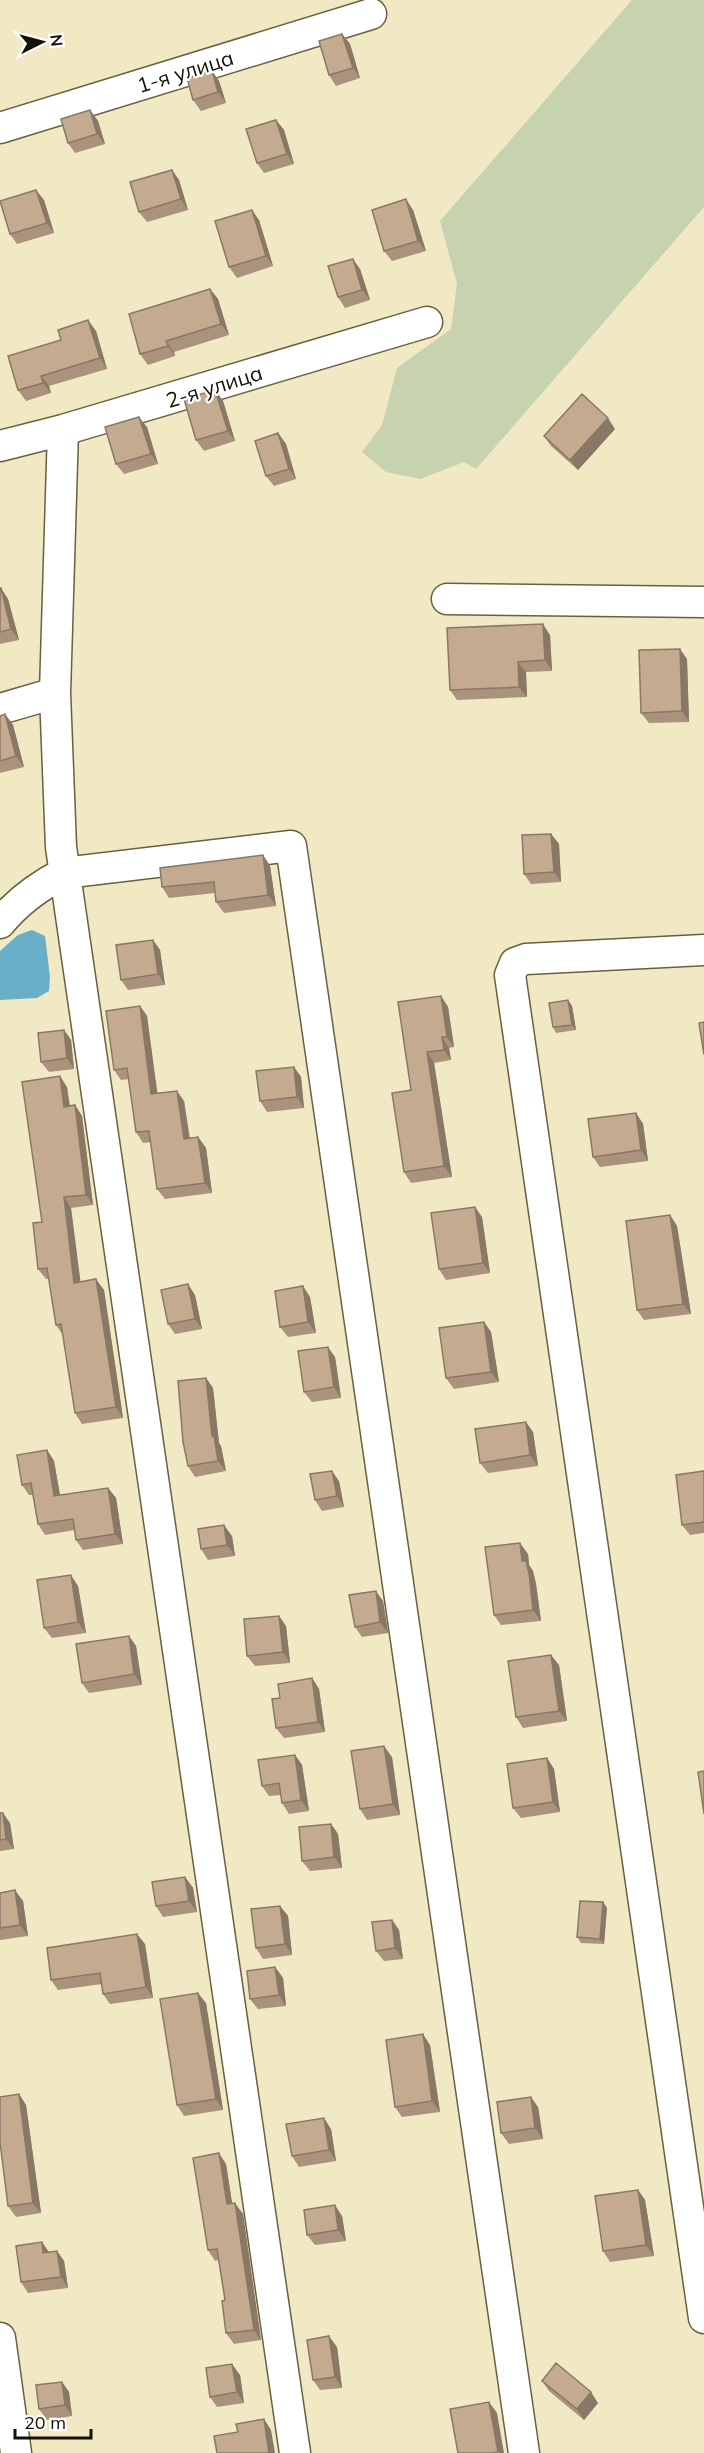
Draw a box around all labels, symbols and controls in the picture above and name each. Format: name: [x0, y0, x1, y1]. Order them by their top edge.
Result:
north arrow: [12, 12, 72, 72]
text: N: [46, 33, 67, 47]
street label: 1-я улица: [133, 44, 237, 98]
street label: 2-я улица: [162, 359, 266, 413]
scale bar: [15, 2402, 92, 2440]
text: 20 m: [24, 2411, 66, 2434]

